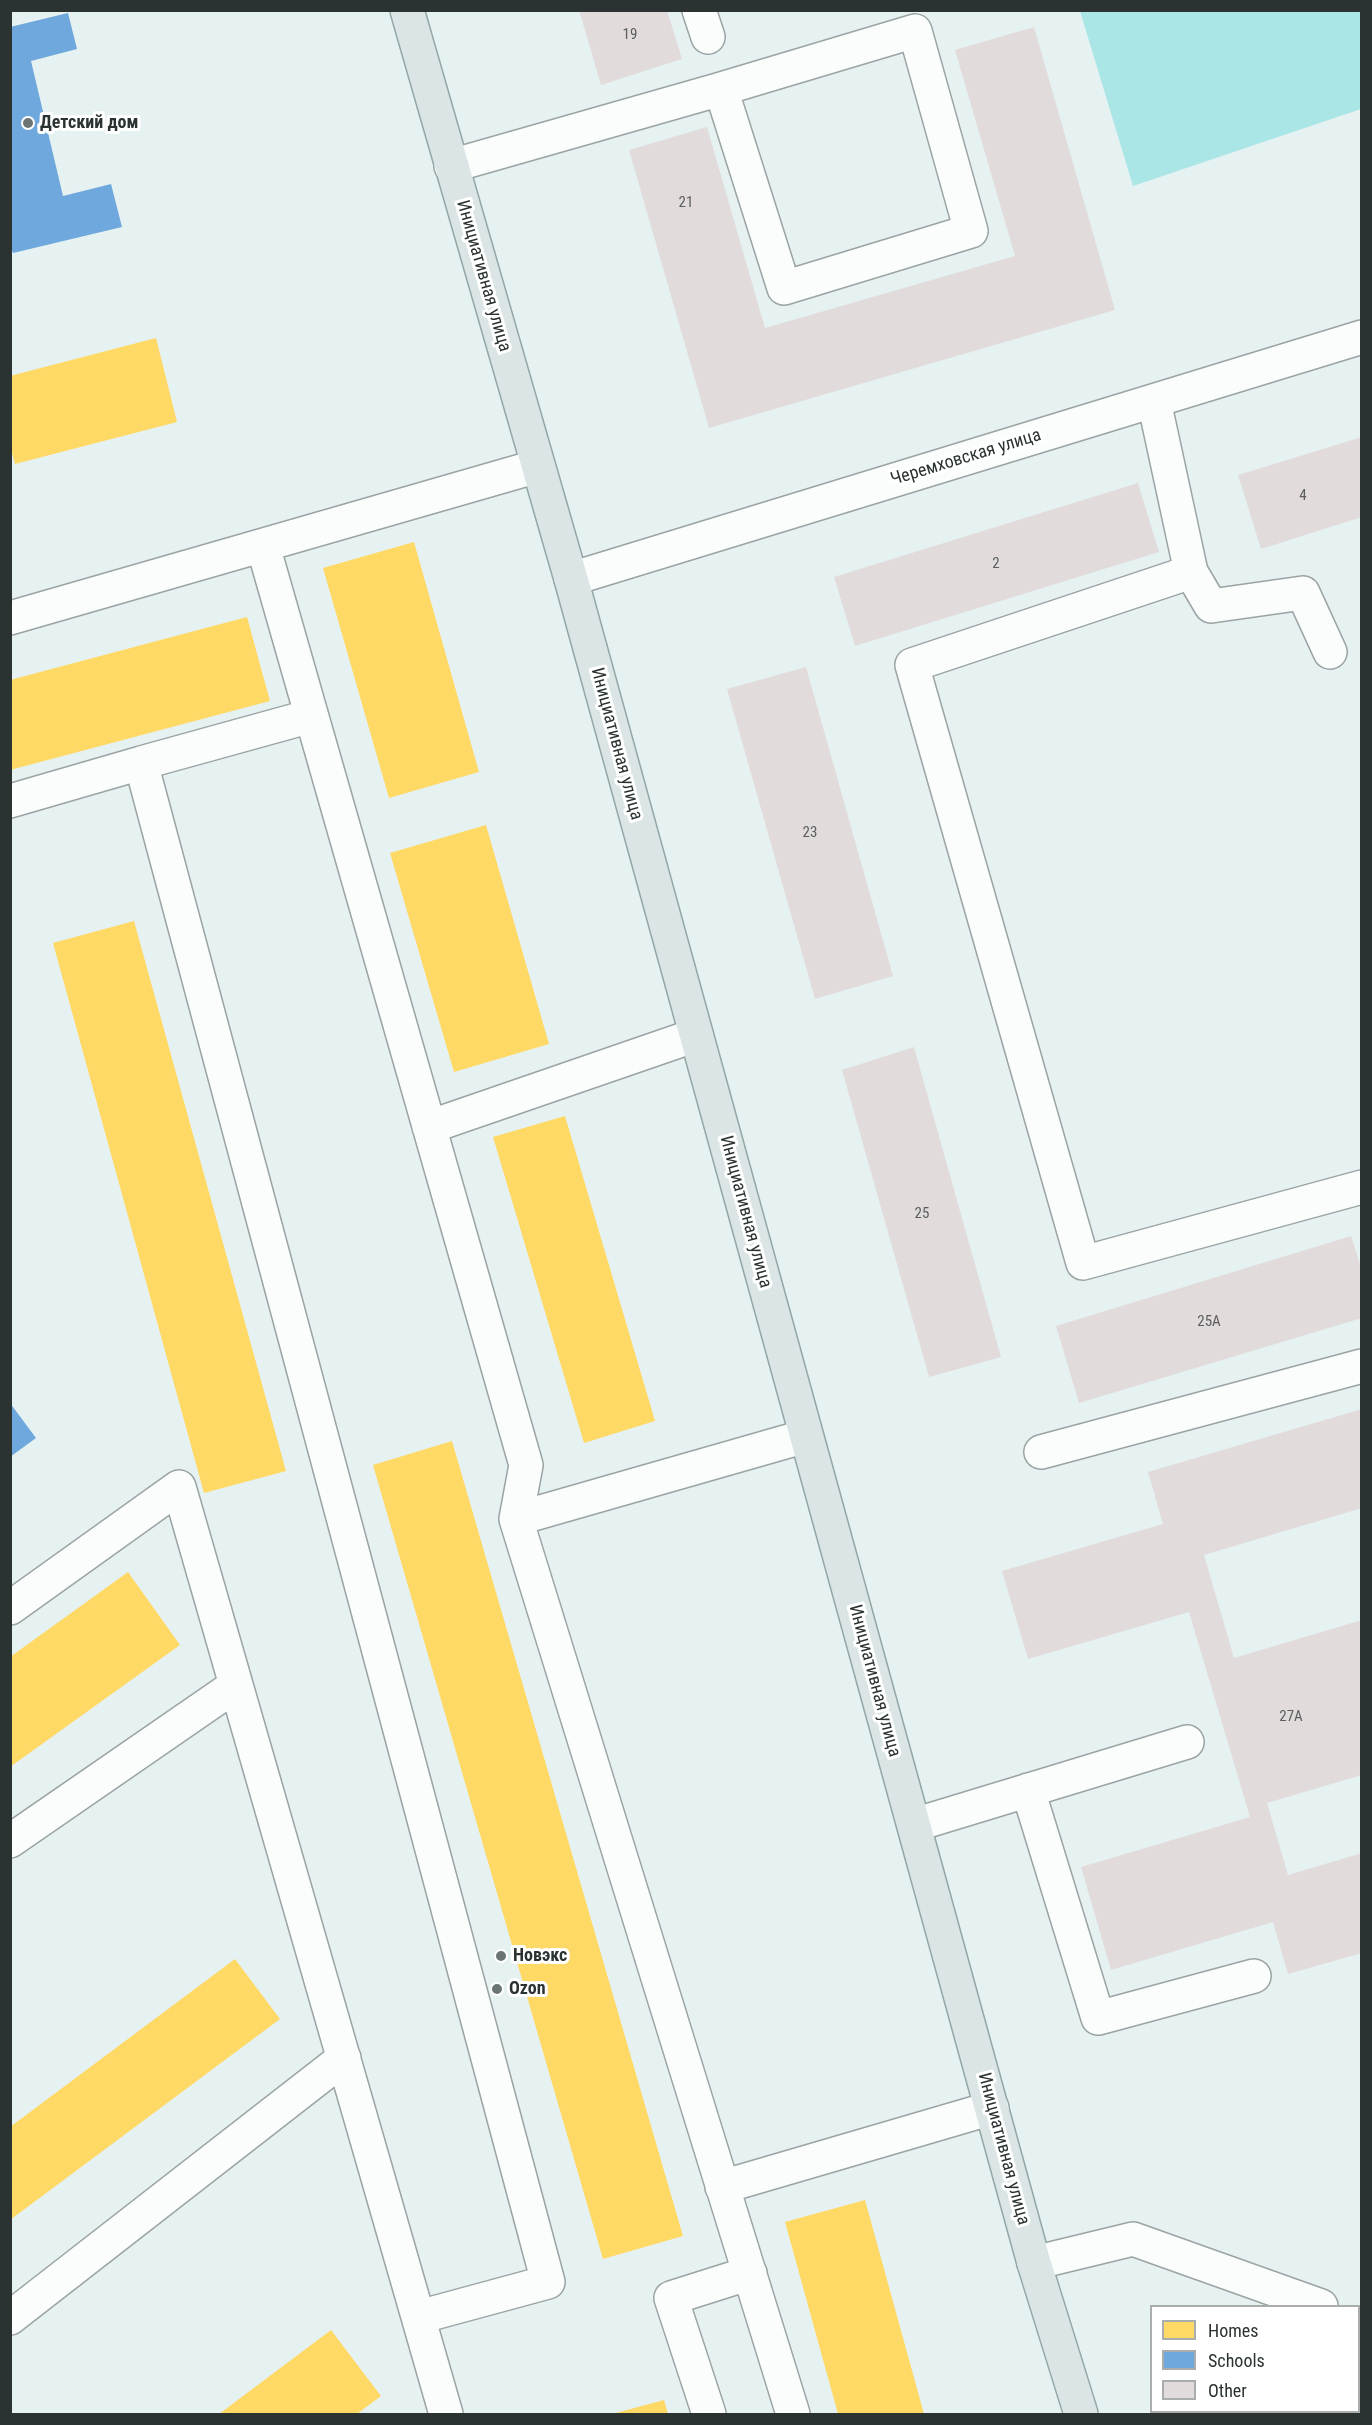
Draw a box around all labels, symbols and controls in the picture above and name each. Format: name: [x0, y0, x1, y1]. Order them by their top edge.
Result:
house number: 19: [623, 26, 637, 44]
place label: Детский дом: [40, 112, 138, 134]
marker: Детский дом: [21, 116, 35, 130]
house number: 21: [679, 194, 693, 212]
street label: Инициативная улица: [451, 198, 515, 354]
street label: Черемховская улица: [888, 425, 1044, 491]
house number: 4: [1299, 487, 1307, 505]
house number: 2: [992, 555, 1000, 573]
street label: Инициативная улица: [585, 666, 647, 822]
house number: 23: [803, 824, 817, 842]
street label: Инициативная улица: [714, 1134, 776, 1290]
house number: 25: [915, 1205, 929, 1223]
house number: 25А: [1197, 1313, 1221, 1331]
street label: Инициативная улица: [843, 1603, 905, 1759]
house number: 27А: [1279, 1708, 1303, 1726]
place label: Новэкс: [513, 1945, 567, 1967]
marker: Новэкс: [494, 1949, 508, 1963]
place label: Ozon: [509, 1978, 546, 2000]
marker: Ozon: [490, 1982, 504, 1996]
street label: Инициативная улица: [972, 2071, 1034, 2227]
legend: [1150, 2305, 1360, 2413]
text: Homes: [1208, 2320, 1258, 2341]
text: Schools: [1208, 2350, 1265, 2371]
text: Other: [1208, 2380, 1247, 2401]

